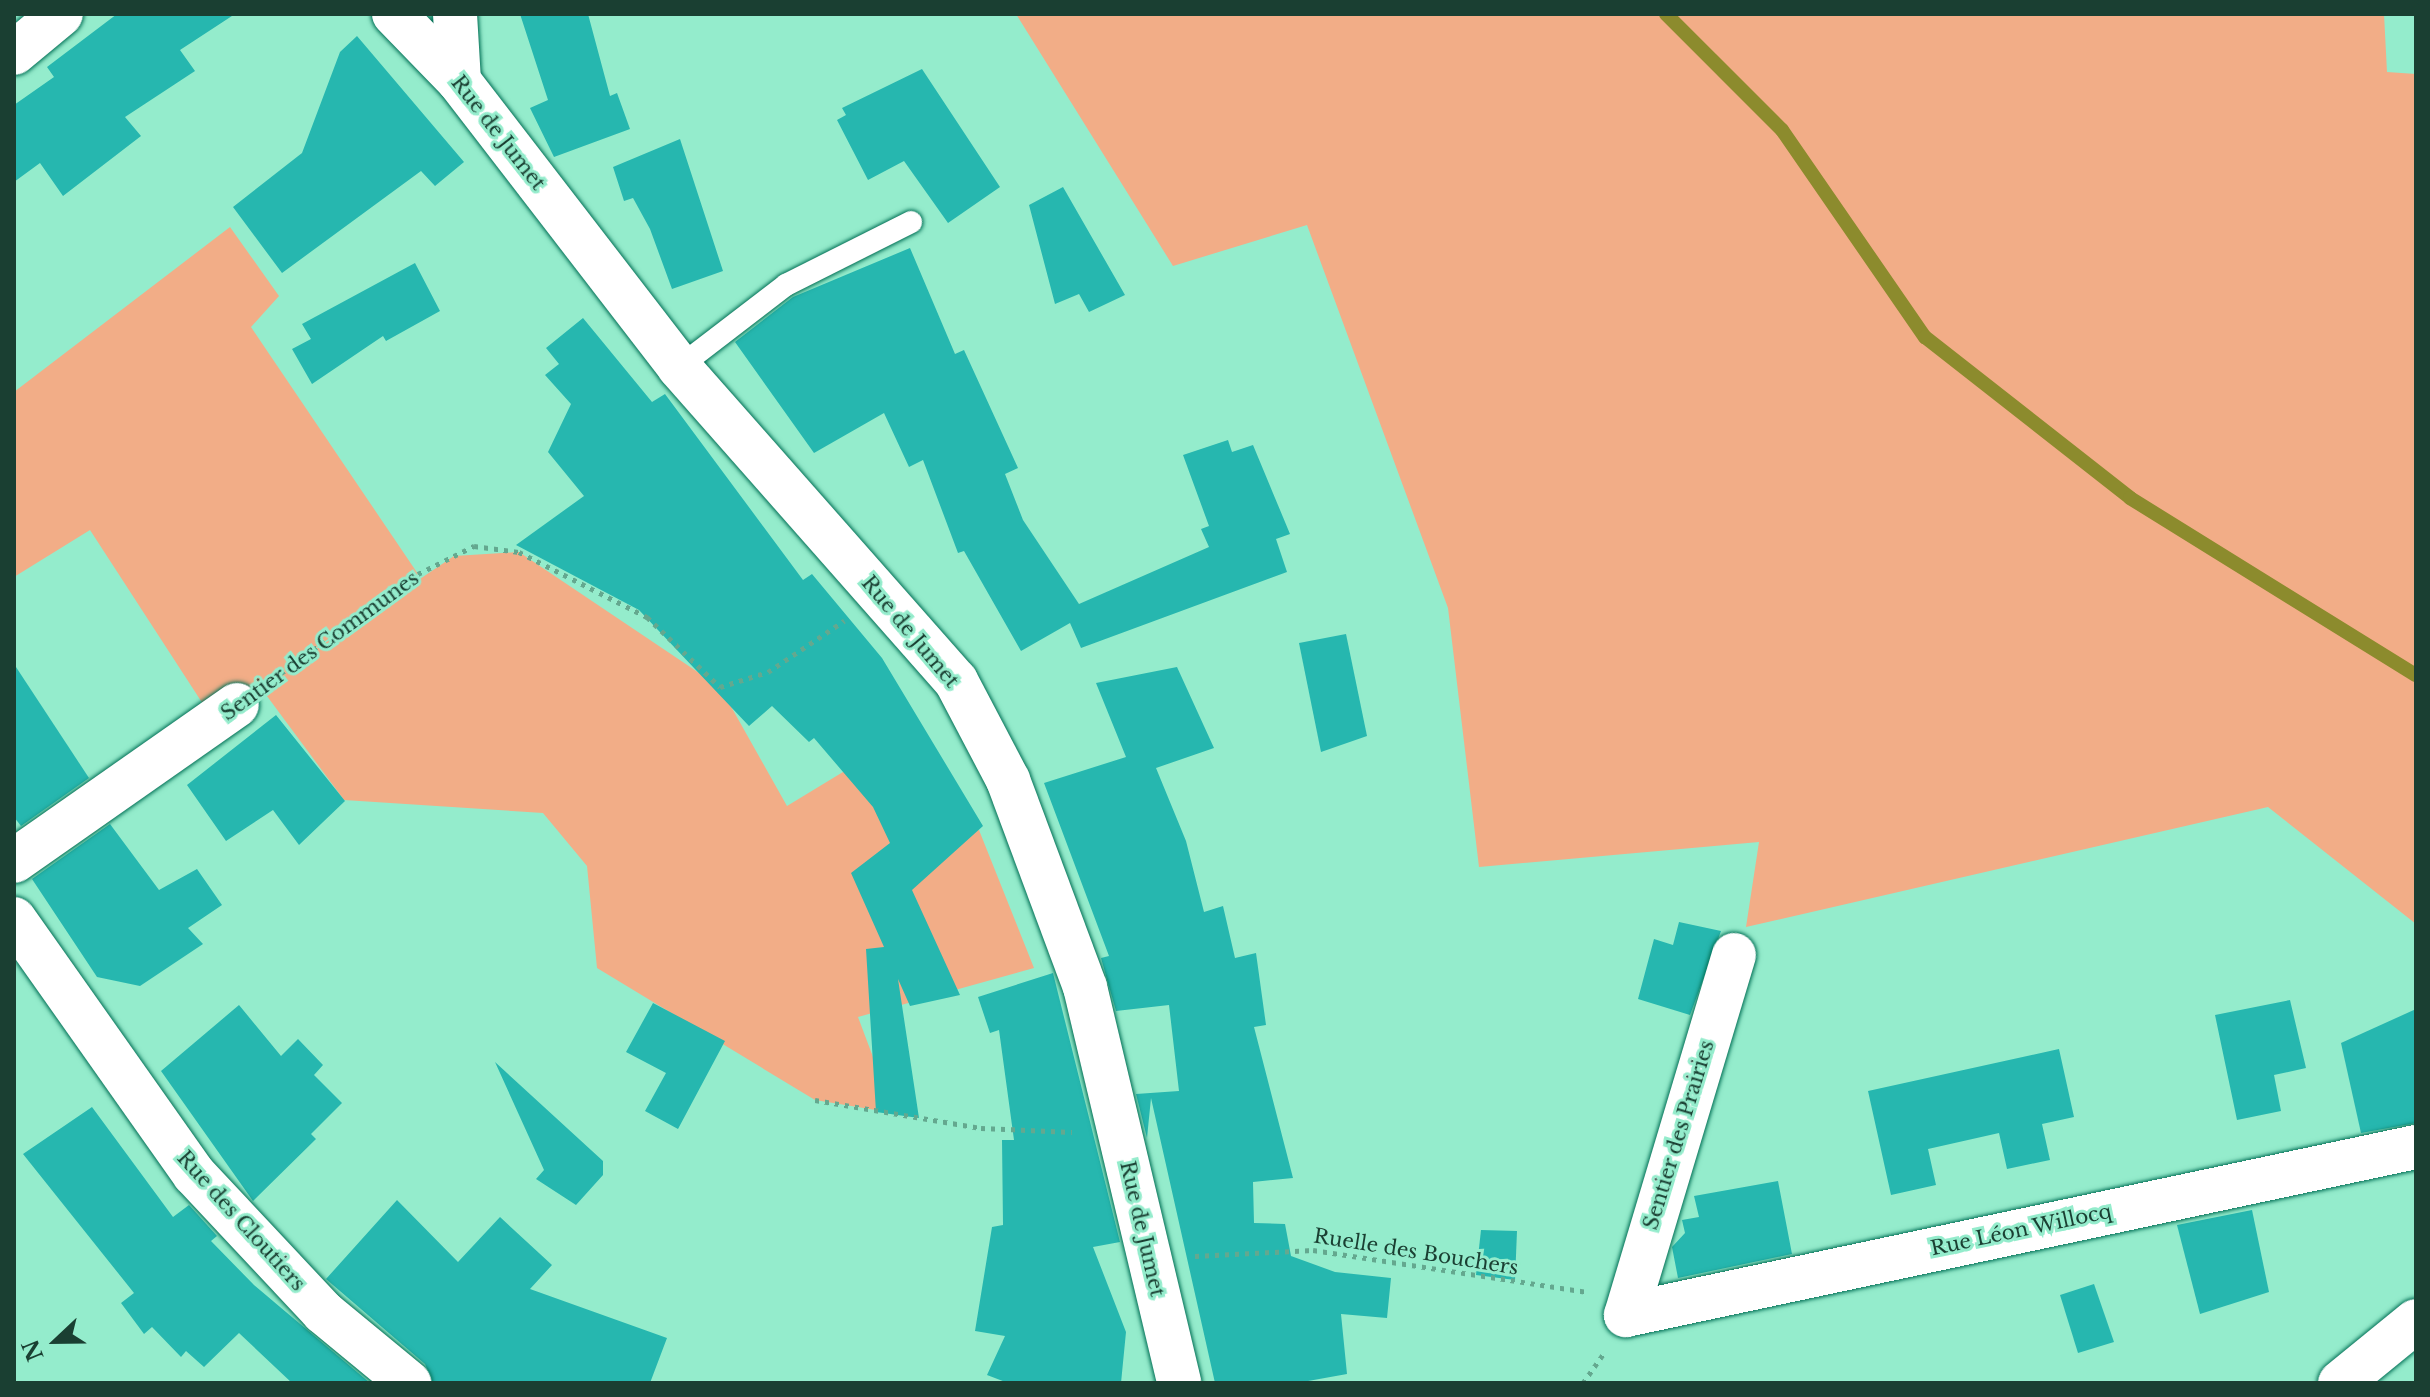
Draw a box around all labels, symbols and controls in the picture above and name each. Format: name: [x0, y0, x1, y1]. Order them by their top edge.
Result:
street label: Rue de Jumet: [446, 71, 550, 195]
street label: Sentier des Communes: [216, 566, 424, 726]
street label: Rue de Jumet: [856, 571, 964, 693]
street label: Sentier des Prairies: [1639, 1037, 1719, 1233]
street label: Rue des Cloutiers: [172, 1146, 310, 1296]
street label: Rue de Jumet: [1115, 1159, 1169, 1299]
street label: Rue Léon Willocq: [1928, 1199, 2114, 1261]
street label: Ruelle des Bouchers: [1312, 1224, 1520, 1280]
north arrow: [16, 1301, 96, 1381]
text: N: [17, 1336, 50, 1365]

